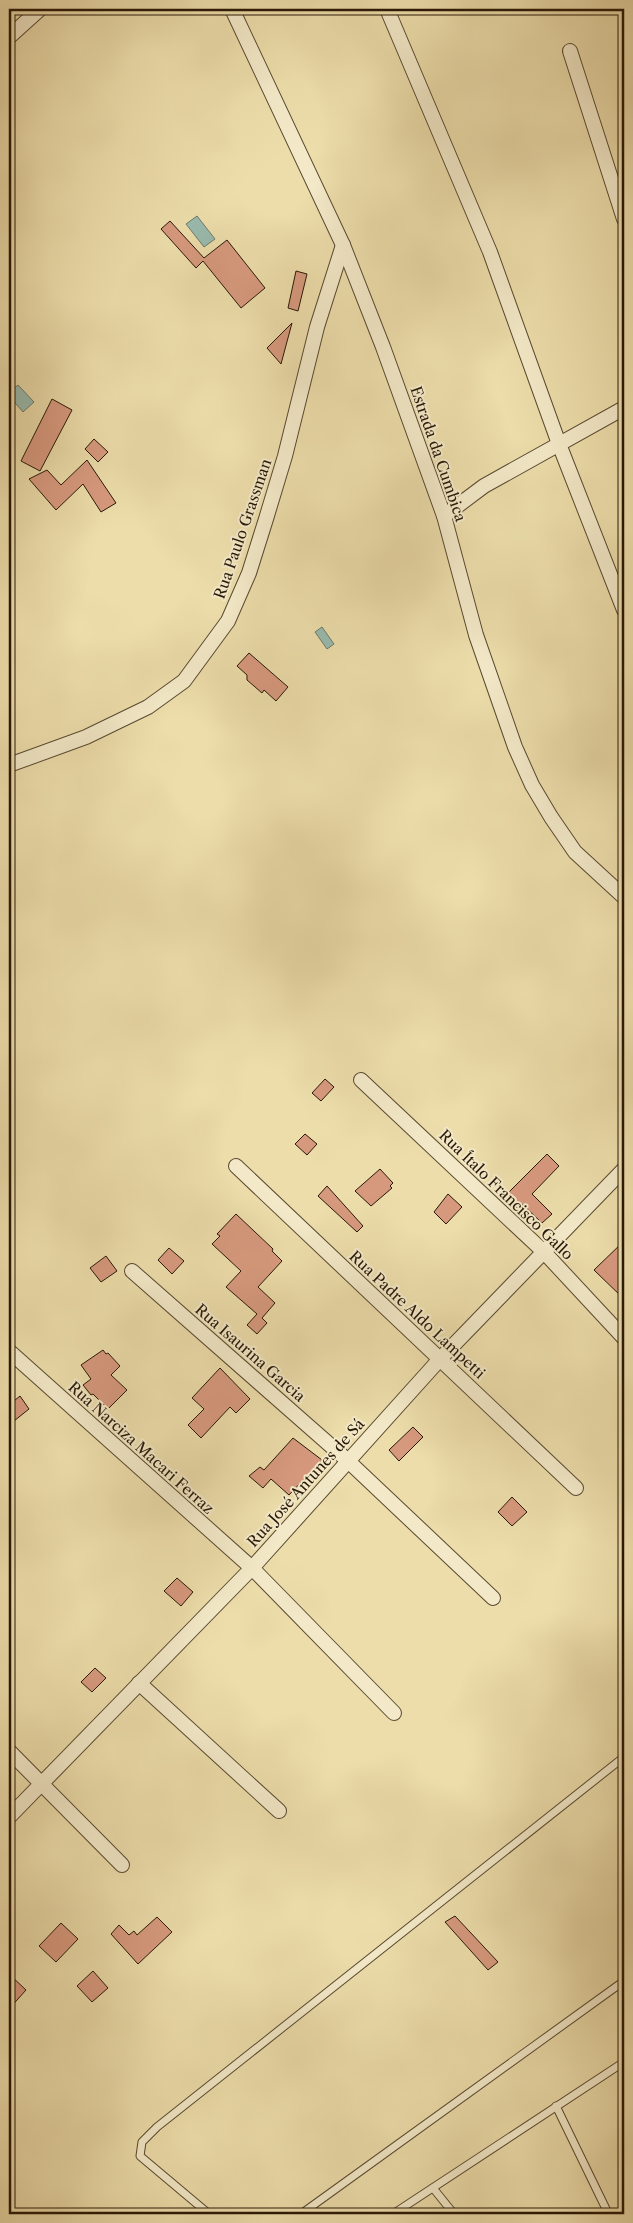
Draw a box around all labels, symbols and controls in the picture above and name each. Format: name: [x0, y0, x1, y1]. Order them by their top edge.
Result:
street label: Estrada da Cumbica: [406, 384, 471, 524]
street label: Rua Paulo Grassman: [210, 456, 276, 601]
street label: Rua Ítalo Francisco Gallo: [435, 1125, 578, 1264]
street label: Rua Padre Aldo Lampetti: [345, 1247, 490, 1383]
street label: Rua Isaurina Garcia: [191, 1300, 309, 1406]
street label: Rua Narciza Macari Ferraz: [65, 1377, 218, 1518]
street label: Rua José Antunes de Sá: [243, 1414, 368, 1551]

